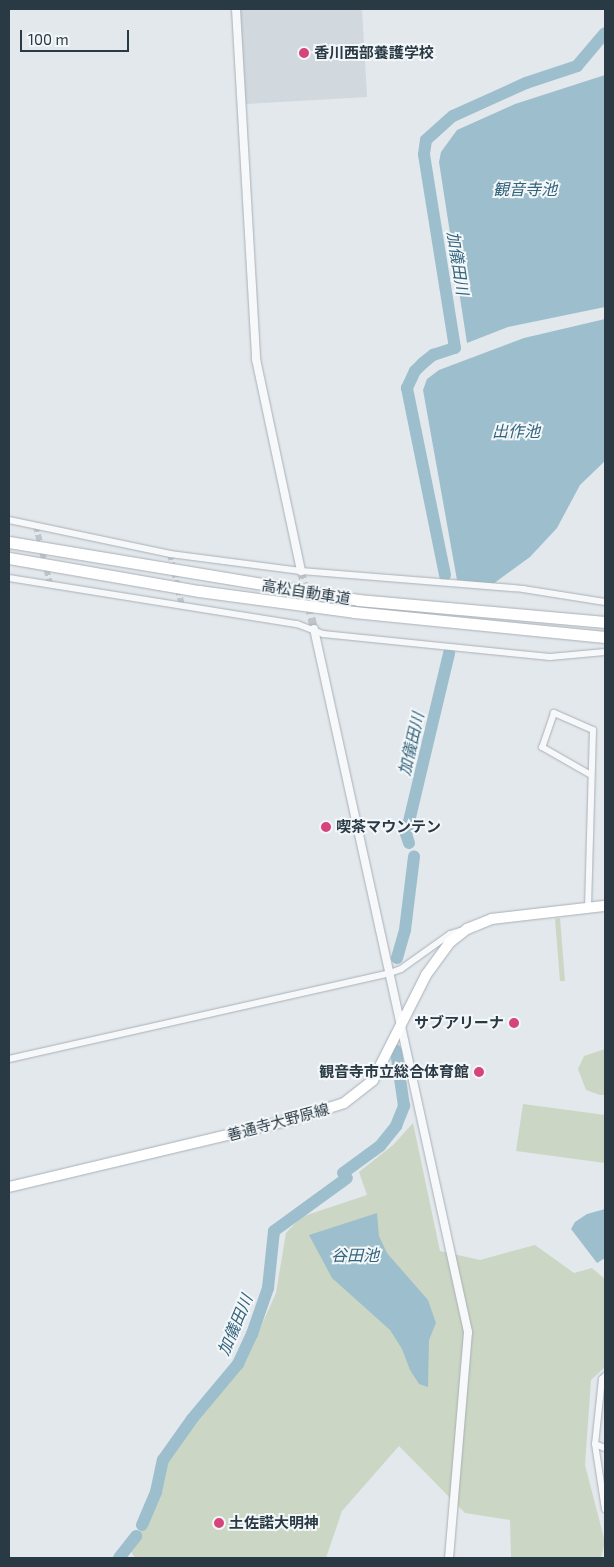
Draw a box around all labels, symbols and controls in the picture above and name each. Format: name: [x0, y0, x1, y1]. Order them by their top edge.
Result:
scale bar: [22, 20, 131, 52]
text: 100 m: [28, 30, 69, 48]
place label: 香川西部養護学校: [314, 44, 434, 62]
marker: 香川西部養護学校: [298, 47, 310, 59]
water label: 観音寺池: [493, 179, 557, 199]
water label: 加儀田川: [444, 230, 472, 296]
water label: 出作池: [492, 421, 540, 441]
street label: 高松自動車道: [260, 576, 352, 608]
water label: 加儀田川: [394, 711, 428, 777]
place label: 喫茶マウンテン: [336, 818, 441, 836]
marker: 喫茶マウンテン: [320, 821, 332, 833]
place label: サブアリーナ: [414, 1014, 504, 1032]
marker: サブアリーナ: [508, 1017, 520, 1029]
place label: 観音寺市立総合体育館: [319, 1063, 469, 1081]
marker: 観音寺市立総合体育館: [473, 1066, 485, 1078]
street label: 善通寺大野原線: [225, 1100, 331, 1144]
water label: 谷田池: [331, 1245, 379, 1265]
water label: 加儀田川: [214, 1292, 256, 1358]
place label: 土佐諾大明神: [229, 1514, 319, 1532]
marker: 土佐諾大明神: [213, 1517, 225, 1529]

